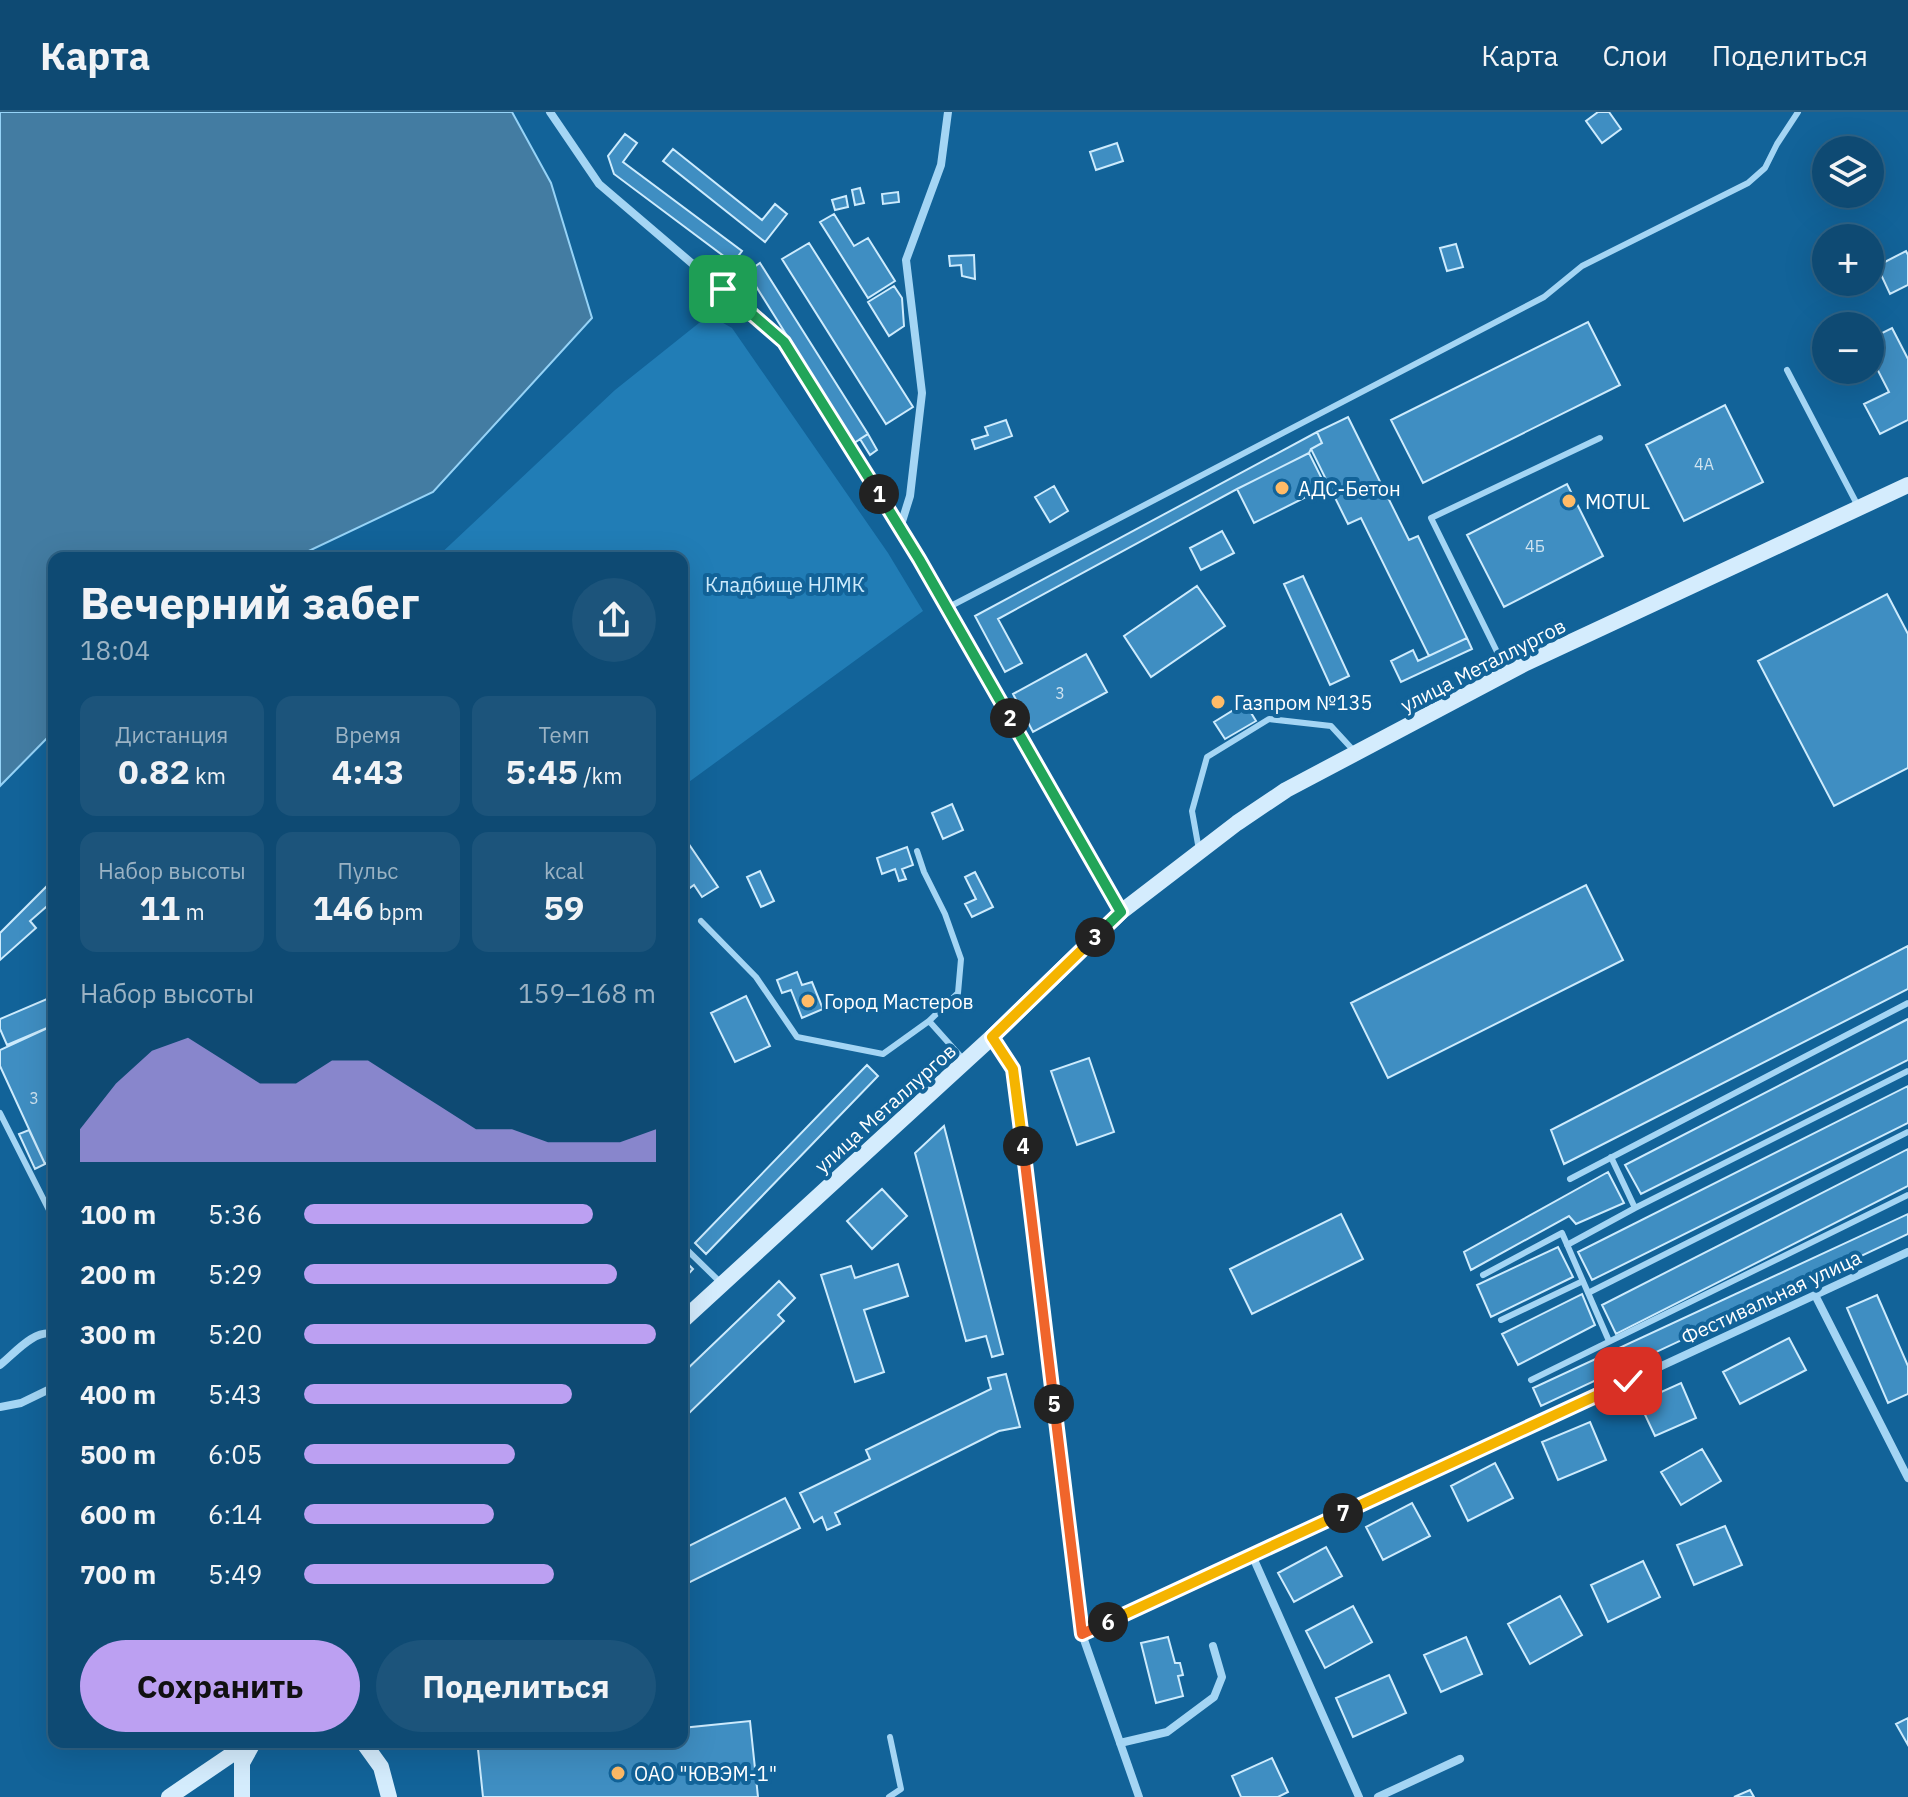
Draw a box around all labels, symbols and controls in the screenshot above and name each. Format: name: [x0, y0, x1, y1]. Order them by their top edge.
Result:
text: Карта: [40, 31, 150, 80]
text: Карта: [1481, 37, 1558, 74]
text: Слои: [1602, 37, 1668, 74]
text: Поделиться: [1712, 37, 1868, 74]
map controls: [1812, 136, 1884, 384]
button: layers: [1812, 136, 1884, 208]
button: +: [1812, 224, 1884, 296]
pin: [689, 255, 757, 323]
icon: arrive: [701, 267, 745, 311]
button: −: [1812, 312, 1884, 384]
house number: 4А: [1694, 454, 1714, 474]
pin: 1: [859, 474, 899, 514]
place label: АДС-Бетон: [1298, 475, 1401, 502]
text: 1: [872, 479, 886, 508]
marker: АДС-Бетон: [1273, 479, 1291, 497]
place label: MOTUL: [1585, 488, 1650, 515]
marker: MOTUL: [1560, 492, 1578, 510]
house number: 4Б: [1525, 536, 1545, 556]
park label: Кладбище НЛМК: [705, 571, 865, 598]
text: Вечерний забег: [80, 574, 420, 631]
button: share: [572, 578, 656, 662]
street label: улица Металлургов: [1396, 612, 1570, 718]
text: 18:04: [80, 633, 150, 667]
house number: 3: [1055, 683, 1065, 703]
place label: Газпром №135: [1234, 689, 1372, 716]
marker: Газпром №135: [1209, 693, 1227, 711]
pin: 2: [990, 698, 1030, 738]
text: 2: [1003, 703, 1017, 732]
text: Дистанция: [116, 720, 228, 749]
text: Время: [335, 720, 401, 749]
text: Темп: [538, 720, 590, 749]
text: 0.82: [118, 749, 190, 793]
text: 4:43: [332, 749, 404, 793]
text: 5:45: [506, 749, 578, 793]
text: km: [190, 761, 226, 790]
text: /km: [578, 761, 622, 790]
text: Набор высоты: [98, 856, 246, 885]
text: Пульс: [338, 856, 398, 885]
text: kcal: [544, 856, 584, 885]
text: 11: [139, 885, 180, 929]
text: 146: [312, 885, 374, 929]
text: 59: [544, 885, 584, 929]
text: m: [180, 897, 205, 926]
text: bpm: [374, 897, 424, 926]
pin: 3: [1075, 917, 1115, 957]
text: 3: [1088, 922, 1102, 951]
text: Набор высоты: [80, 976, 254, 1010]
text: 159–168 m: [518, 976, 656, 1010]
place label: Город Мастеров: [824, 988, 974, 1015]
marker: Город Мастеров: [799, 992, 817, 1010]
street label: улица Металлургов: [808, 1037, 962, 1179]
house number: 3: [29, 1088, 39, 1108]
pin: 4: [1003, 1126, 1043, 1166]
text: 4: [1016, 1131, 1030, 1160]
text: 100 m: [80, 1197, 156, 1231]
text: 5:36: [208, 1197, 262, 1231]
street label: Фестивальная улица: [1676, 1243, 1866, 1351]
text: 200 m: [80, 1257, 156, 1291]
text: 5:29: [208, 1257, 262, 1291]
text: 300 m: [80, 1317, 156, 1351]
text: 5:20: [208, 1317, 262, 1351]
pin: [1594, 1347, 1662, 1415]
icon: check: [1606, 1359, 1650, 1403]
text: 400 m: [80, 1377, 156, 1411]
text: 5:43: [208, 1377, 262, 1411]
pin: 5: [1034, 1384, 1074, 1424]
text: 5: [1047, 1389, 1061, 1418]
text: 500 m: [80, 1437, 156, 1471]
text: 6:05: [208, 1437, 262, 1471]
pin: 7: [1323, 1493, 1363, 1533]
text: 600 m: [80, 1497, 156, 1531]
text: 6:14: [208, 1497, 262, 1531]
text: 7: [1336, 1498, 1350, 1527]
text: 700 m: [80, 1557, 156, 1591]
text: 5:49: [208, 1557, 262, 1591]
pin: 6: [1088, 1602, 1128, 1642]
text: 6: [1101, 1607, 1115, 1636]
button: Сохранить: [80, 1640, 360, 1732]
button: Поделиться: [376, 1640, 656, 1732]
place label: ОАО "ЮВЭМ-1": [634, 1760, 777, 1787]
marker: ОАО "ЮВЭМ-1": [609, 1764, 627, 1782]

